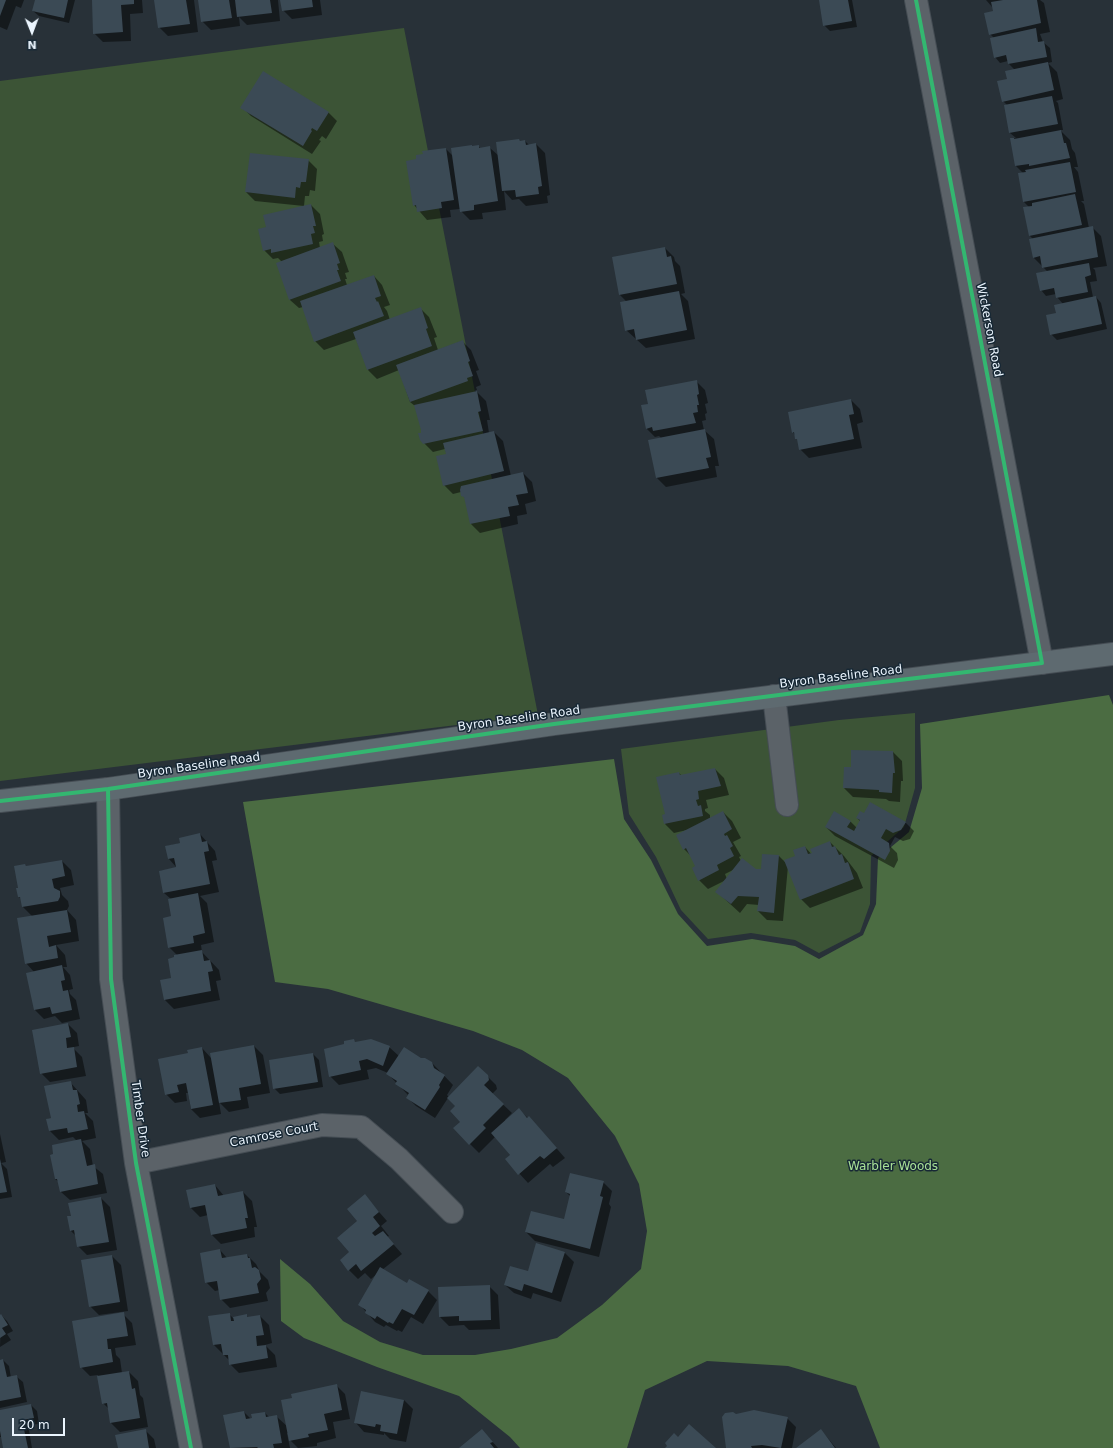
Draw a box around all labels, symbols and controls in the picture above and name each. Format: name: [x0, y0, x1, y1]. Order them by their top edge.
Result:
north arrow: [12, 12, 52, 52]
text: N: [27, 38, 37, 51]
street label: Wickerson Road: [973, 282, 1005, 378]
street label: Byron Baseline Road: [779, 662, 903, 692]
street label: Byron Baseline Road: [457, 703, 581, 735]
street label: Byron Baseline Road: [137, 750, 261, 782]
street label: Timber Drive: [127, 1080, 153, 1158]
street label: Camrose Court: [229, 1119, 319, 1151]
park label: Warbler Woods: [848, 1160, 938, 1174]
scale bar: [14, 1410, 67, 1436]
text: 20 m: [19, 1418, 50, 1432]

